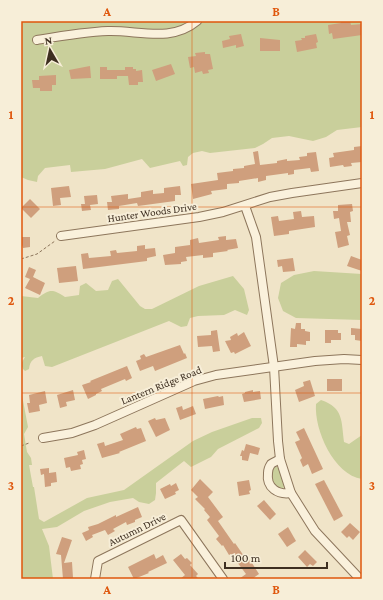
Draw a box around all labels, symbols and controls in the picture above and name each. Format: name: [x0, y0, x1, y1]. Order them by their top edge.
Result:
text: A: [102, 4, 111, 19]
text: B: [272, 4, 280, 19]
north arrow: [30, 30, 70, 70]
text: N: [44, 34, 54, 47]
text: 1: [9, 107, 14, 122]
text: 1: [370, 107, 375, 122]
street label: Hunter Woods Drive: [107, 200, 198, 224]
text: 2: [8, 293, 15, 308]
text: 2: [369, 293, 376, 308]
street label: Lantern Ridge Road: [119, 363, 204, 408]
text: 3: [8, 478, 14, 493]
text: 3: [369, 478, 375, 493]
street label: Autumn Drive: [106, 510, 168, 548]
scale bar: [225, 544, 327, 570]
text: 100 m: [231, 551, 261, 565]
text: A: [102, 582, 111, 597]
text: B: [272, 582, 280, 597]

